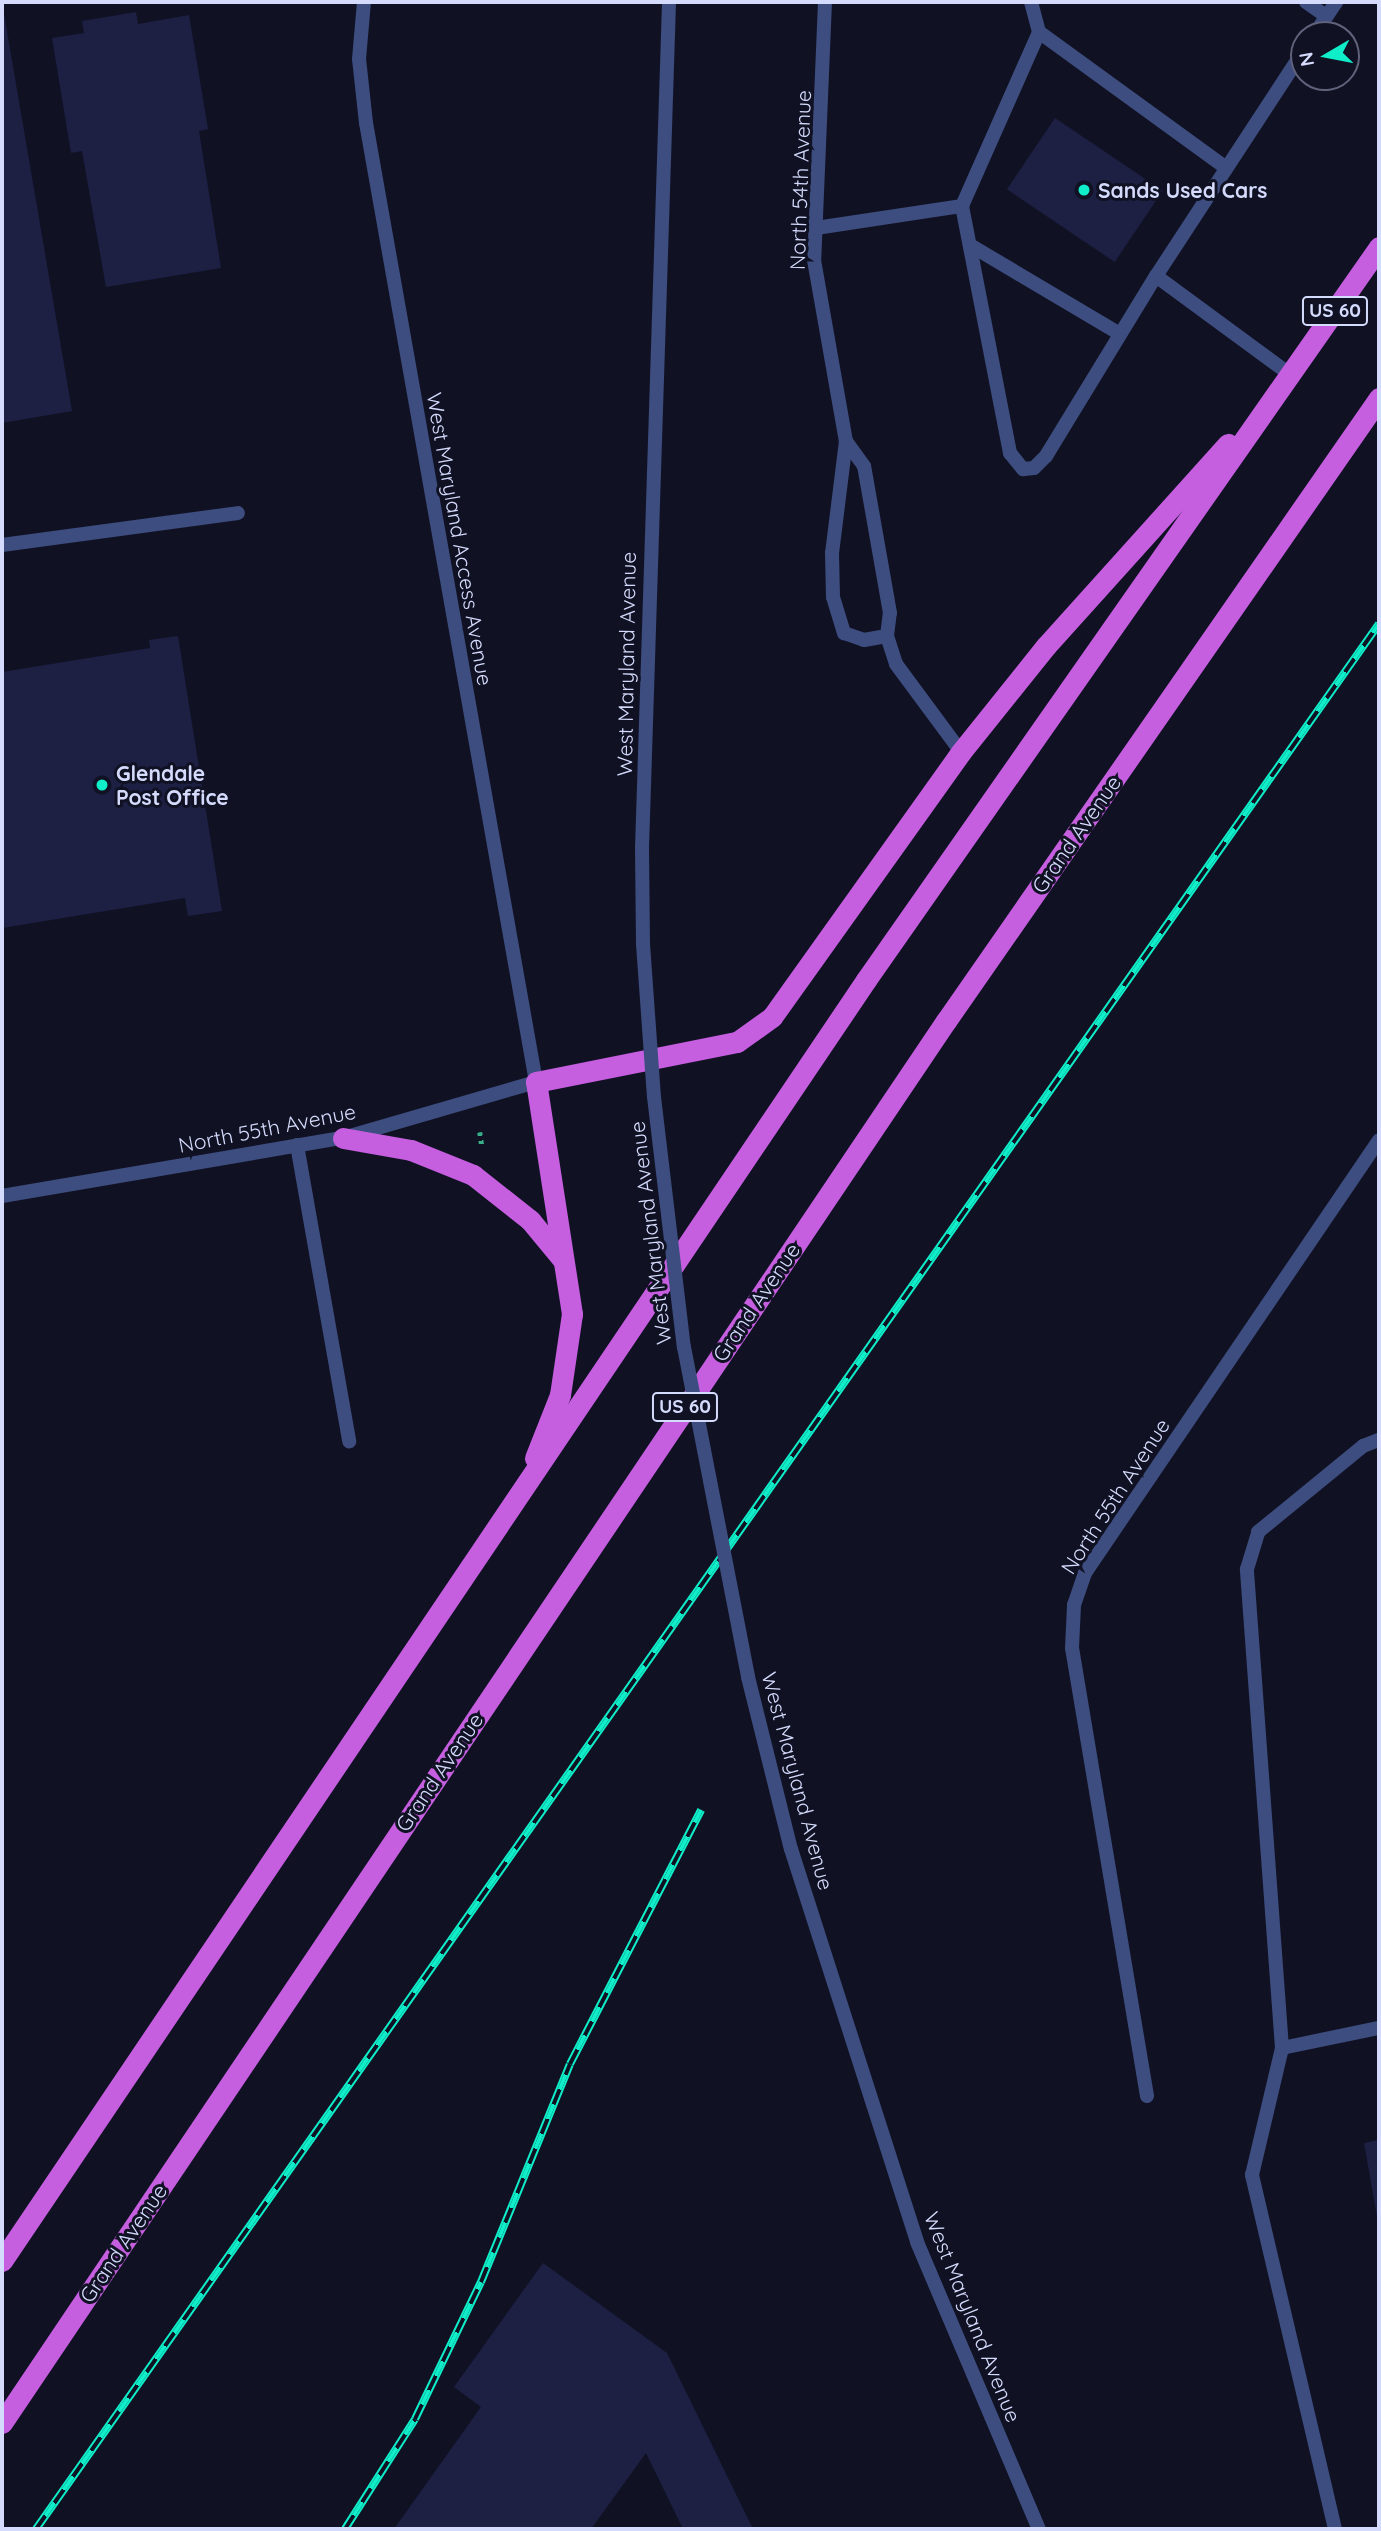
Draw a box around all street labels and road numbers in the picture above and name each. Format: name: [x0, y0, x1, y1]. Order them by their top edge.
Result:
street label: North 54th Avenue: [784, 90, 816, 270]
road number: US 60: [1302, 296, 1368, 326]
street label: West Maryland Access Avenue: [422, 390, 498, 688]
street label: West Maryland Avenue: [611, 551, 641, 777]
street label: Grand Avenue: [1026, 770, 1126, 898]
street label: North 55th Avenue: [176, 1098, 358, 1158]
street label: West Maryland Avenue: [624, 1120, 676, 1346]
street label: Grand Avenue: [707, 1238, 805, 1366]
road number: US 60: [652, 1392, 718, 1422]
street label: North 55th Avenue: [1055, 1414, 1175, 1578]
street label: West Maryland Avenue: [757, 1669, 839, 1893]
street label: Grand Avenue: [390, 1708, 488, 1836]
street label: Grand Avenue: [74, 2179, 172, 2307]
street label: West Maryland Avenue: [919, 2208, 1027, 2426]

